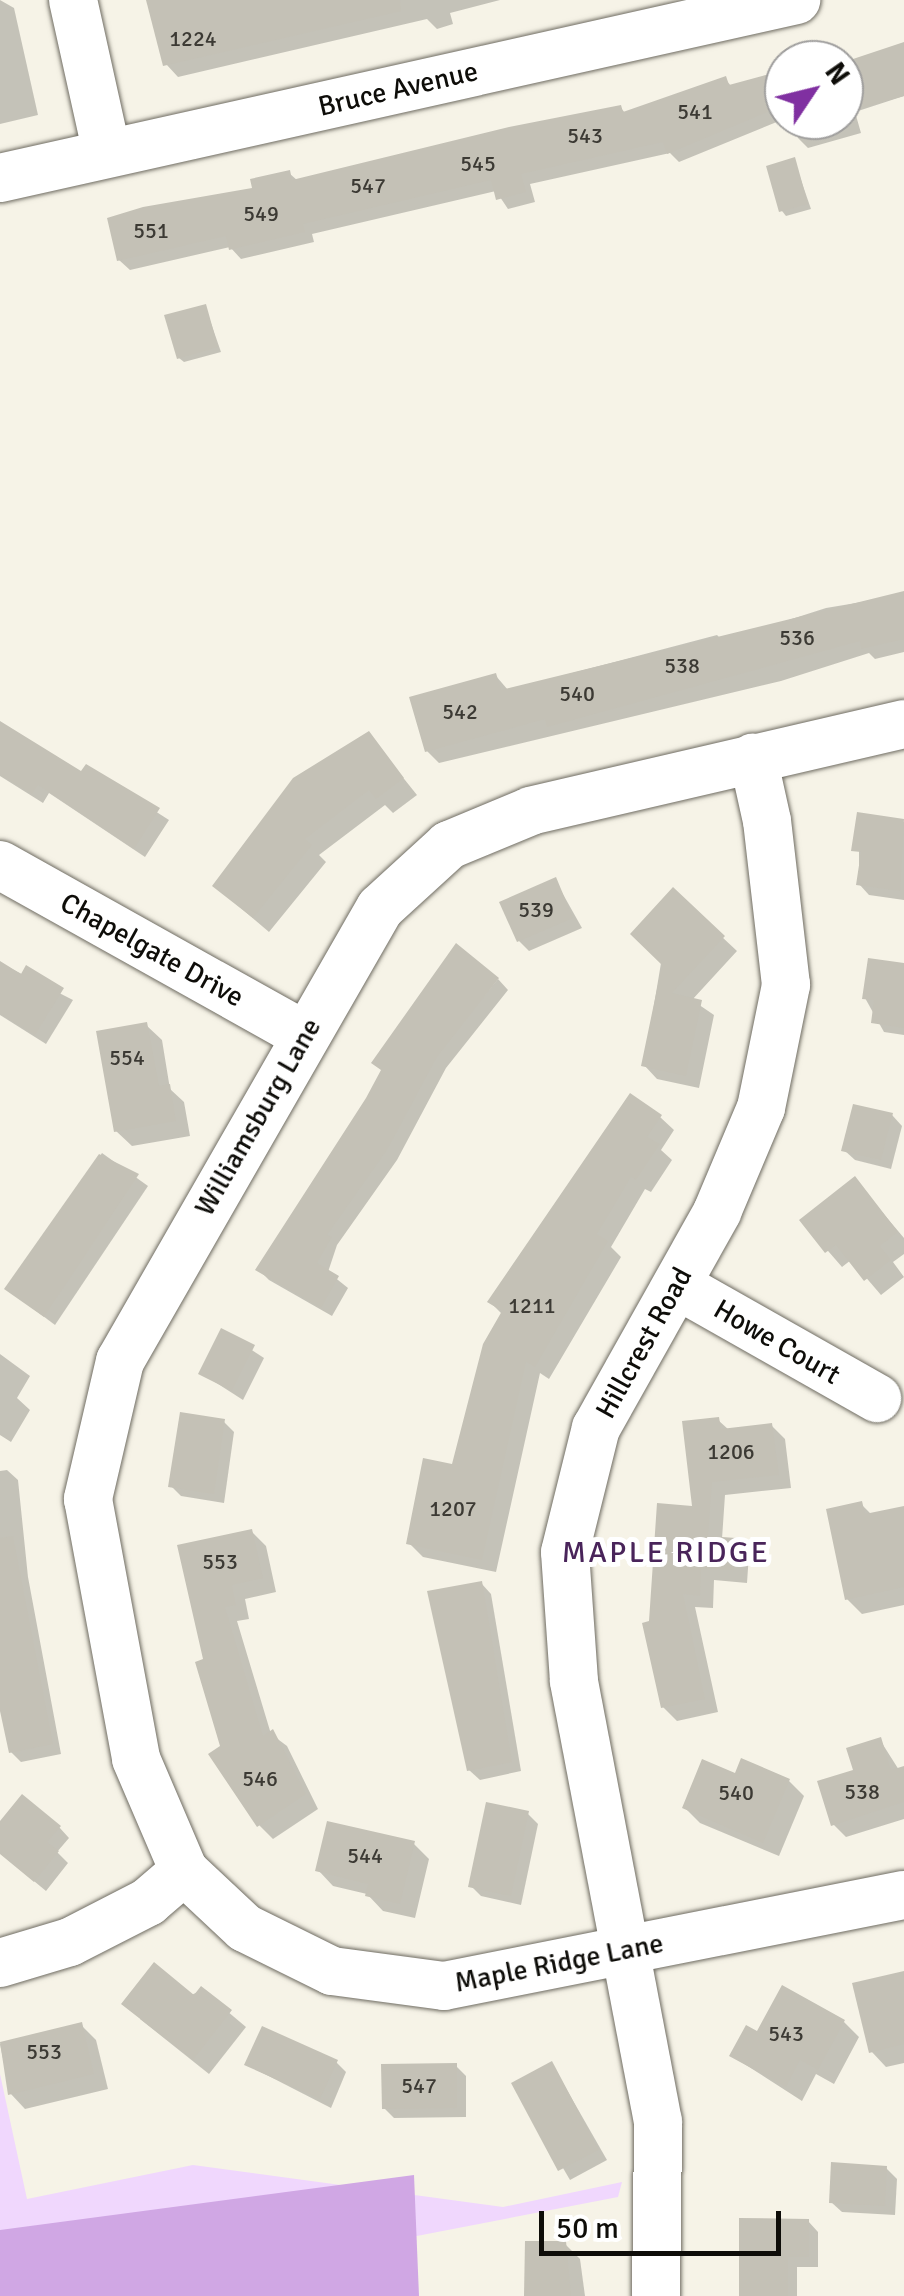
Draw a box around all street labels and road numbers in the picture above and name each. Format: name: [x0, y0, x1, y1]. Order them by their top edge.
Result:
street label: Bruce Avenue: [315, 54, 481, 124]
street label: Chapelgate Drive: [55, 886, 249, 1014]
street label: Williamsburg Lane: [188, 1012, 328, 1222]
street label: Hillcrest Road: [589, 1262, 699, 1424]
street label: Howe Court: [708, 1292, 846, 1392]
street label: Maple Ridge Lane: [452, 1926, 666, 2000]

